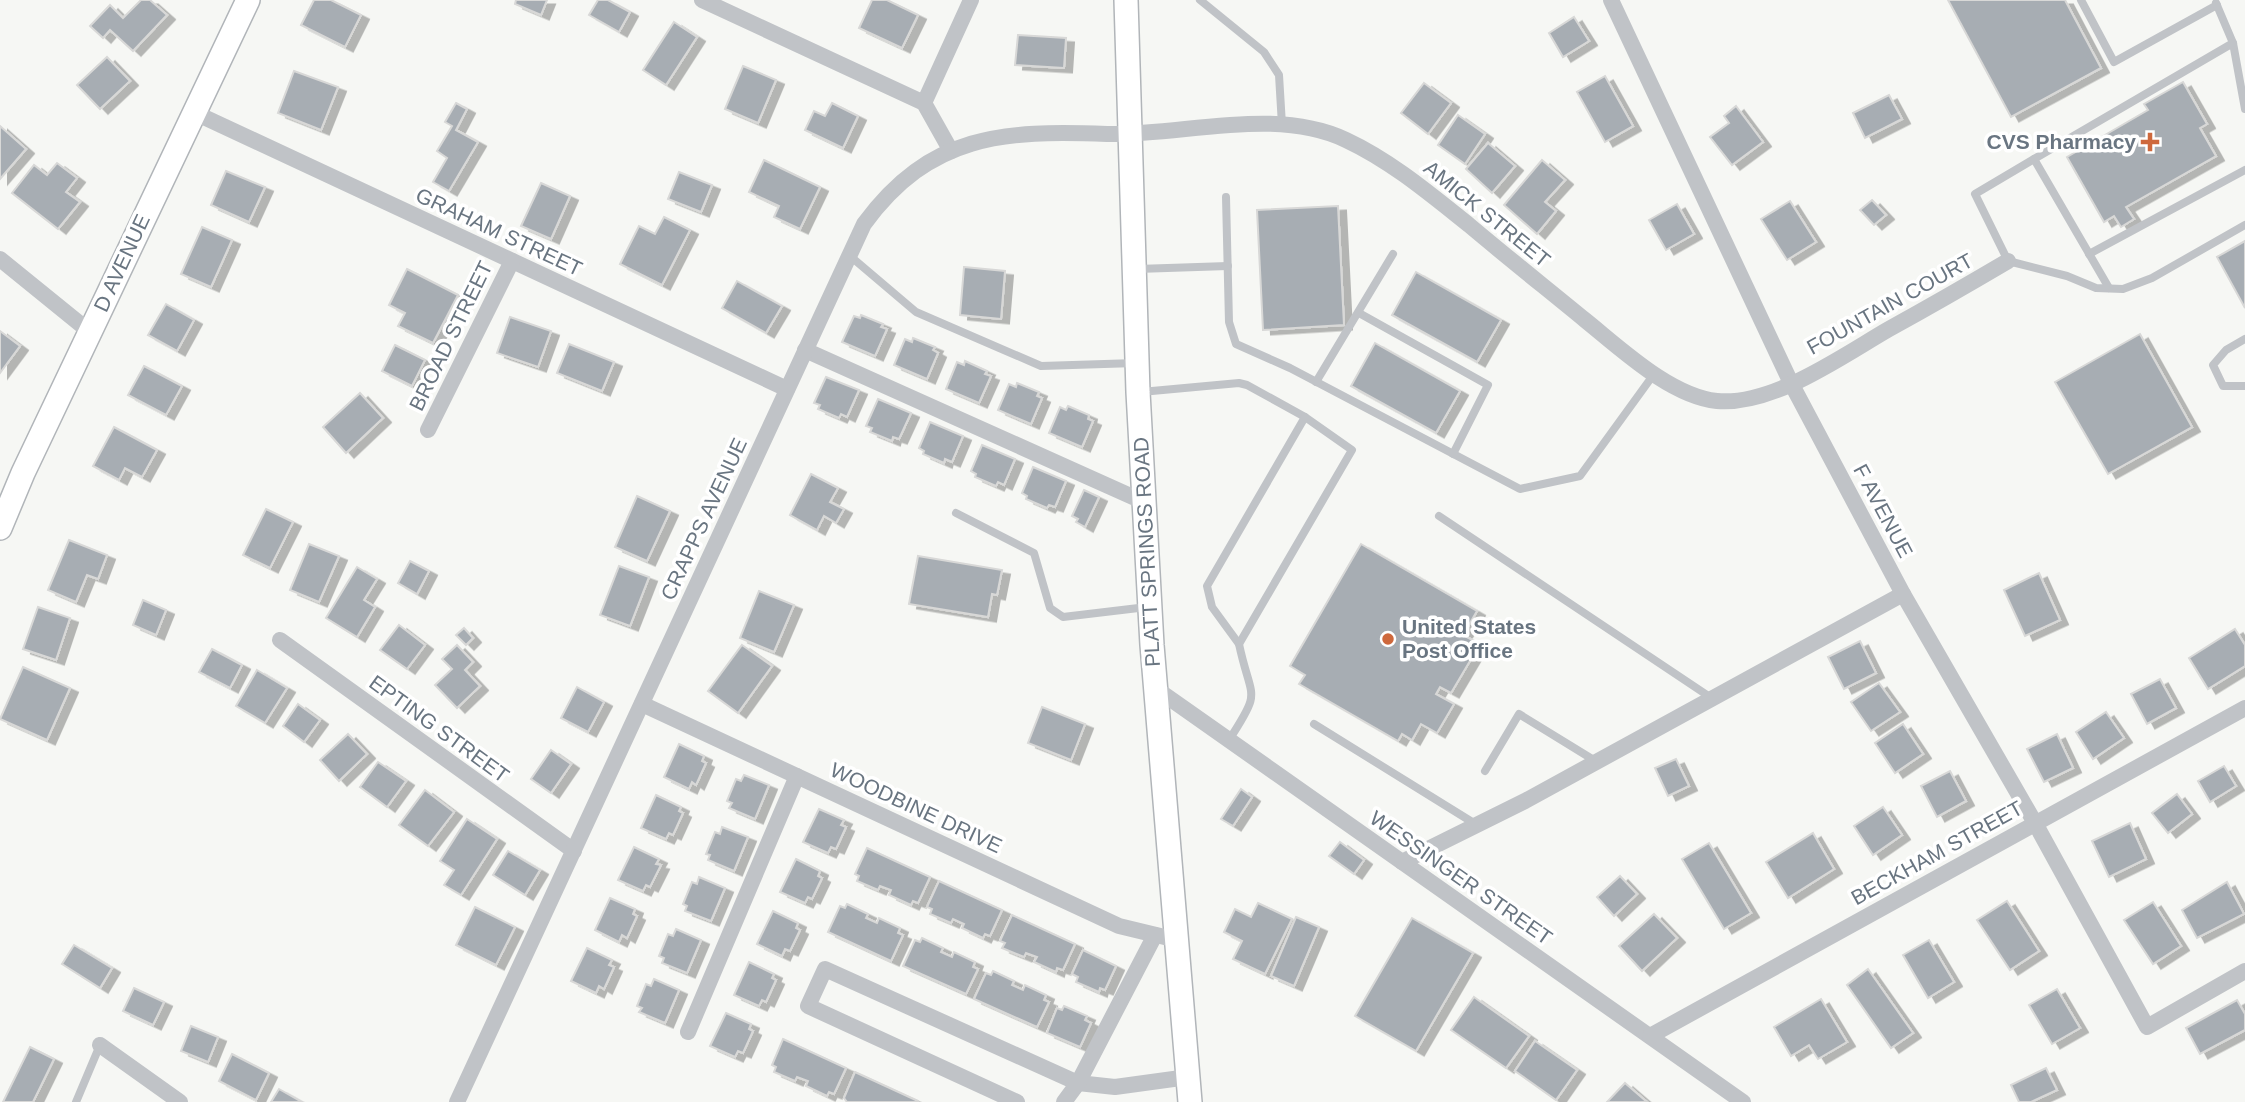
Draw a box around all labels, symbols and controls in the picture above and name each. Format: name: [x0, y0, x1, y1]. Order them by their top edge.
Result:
place label: CVS Pharmacy: [1987, 130, 2136, 153]
marker: CVS Pharmacy: [2142, 134, 2158, 150]
street label: AMICK STREET: [1420, 156, 1555, 271]
street label: GRAHAM STREET: [412, 183, 586, 280]
street label: D AVENUE: [89, 211, 154, 315]
street label: FOUNTAIN COURT: [1803, 248, 1977, 359]
street label: BROAD STREET: [404, 257, 497, 414]
street label: CRAPPS AVENUE: [656, 434, 751, 603]
street label: PLATT SPRINGS ROAD: [1129, 436, 1164, 668]
street label: F AVENUE: [1849, 460, 1918, 561]
place label: United States Post Office: [1402, 615, 1536, 662]
marker: United States Post Office: [1380, 631, 1396, 647]
street label: EPTING STREET: [365, 670, 514, 787]
street label: WOODBINE DRIVE: [827, 758, 1006, 857]
street label: BECKHAM STREET: [1847, 796, 2027, 909]
street label: WESSINGER STREET: [1366, 806, 1557, 949]

